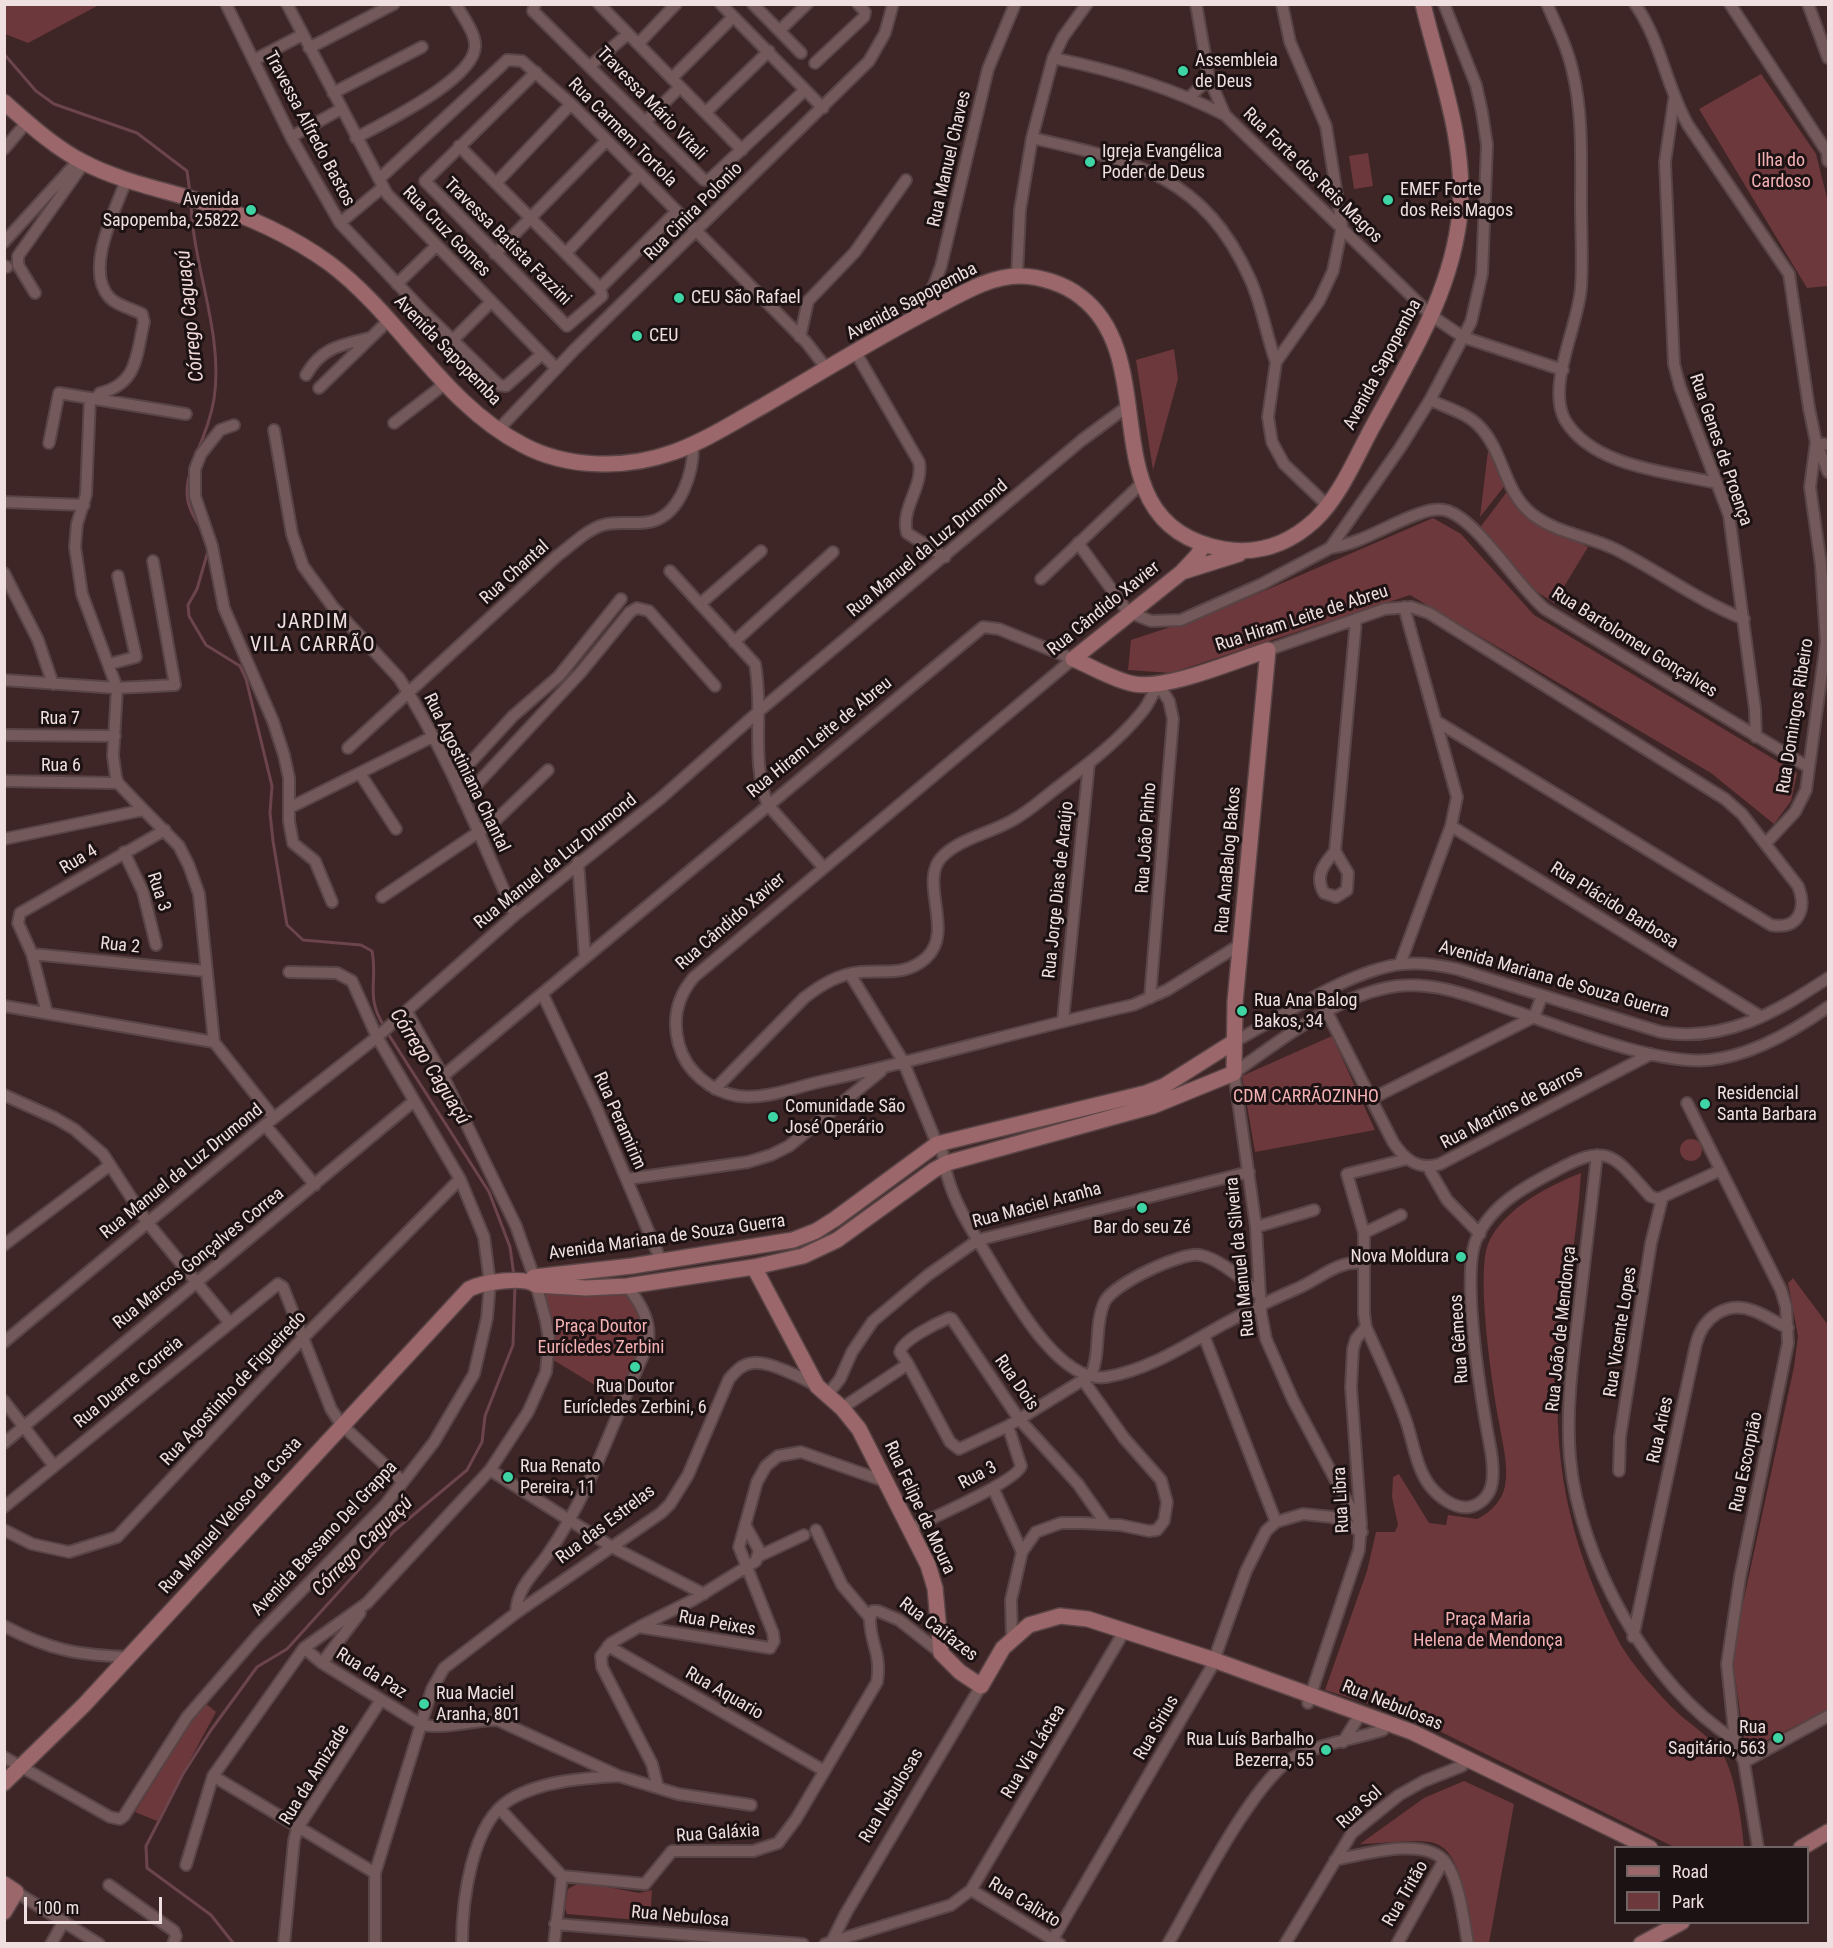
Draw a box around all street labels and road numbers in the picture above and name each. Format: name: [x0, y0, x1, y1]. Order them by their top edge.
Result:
street label: Travessa Mário Vitali: [591, 43, 711, 165]
street label: Travessa Alfredo Bastos: [259, 48, 359, 210]
street label: Rua Carmem Tortola: [563, 74, 681, 192]
street label: Rua Manuel Chaves: [924, 89, 976, 229]
street label: Rua Forte dos Reis Magos: [1238, 104, 1386, 248]
street label: Rua Cinira Polonio: [640, 158, 748, 266]
street label: Travessa Batista Fazzini: [439, 174, 575, 310]
street label: Rua Cruz Gomes: [397, 182, 495, 282]
street label: Avenida Sapopemba: [843, 258, 981, 346]
street label: Avenida Sapopemba: [389, 291, 505, 411]
street label: Avenida Sapopemba: [1339, 296, 1427, 434]
street label: Rua Genes de Proença: [1684, 371, 1756, 529]
street label: Rua Manuel da Luz Drumond: [843, 476, 1013, 622]
street label: Rua Chantal: [476, 536, 554, 610]
street label: Rua Cândido Xavier: [1044, 557, 1164, 661]
street label: Rua Hiram Leite de Abreu: [1213, 581, 1391, 657]
street label: Rua Bartolomeu Gonçalves: [1547, 583, 1721, 703]
street label: Rua Domingos Ribeiro: [1773, 637, 1819, 795]
street label: Rua Hiram Leite de Abreu: [743, 673, 897, 803]
street label: Rua Agostiniana Chantal: [418, 690, 514, 856]
street label: Rua 7: [40, 708, 80, 730]
street label: Rua 6: [41, 755, 81, 777]
street label: Rua João Pinho: [1132, 782, 1162, 894]
street label: Rua AnaBalog Bakos: [1212, 786, 1246, 934]
street label: Rua Manuel da Luz Drumond: [470, 790, 642, 934]
street label: Rua Jorge Dias de Araújo: [1039, 800, 1079, 980]
street label: Rua 4: [56, 840, 102, 880]
street label: Rua Plácido Barbosa: [1546, 858, 1682, 954]
street label: Rua Cândido Xavier: [672, 869, 790, 975]
street label: Rua 3: [142, 870, 174, 914]
street label: Rua 2: [99, 933, 141, 959]
street label: Avenida Mariana de Souza Guerra: [1436, 937, 1672, 1023]
street label: Rua Martins de Barros: [1437, 1061, 1587, 1155]
street label: Rua Peramirim: [588, 1069, 650, 1173]
street label: Rua Manuel da Luz Drumond: [96, 1100, 268, 1244]
street label: Rua Manuel da Silveira: [1222, 1176, 1260, 1338]
street label: Rua Maciel Aranha: [970, 1178, 1104, 1234]
street label: Rua Marcos Gonçalves Correa: [109, 1184, 289, 1334]
street label: Avenida Mariana de Souza Guerra: [547, 1211, 787, 1265]
street label: Rua João de Mendonça: [1543, 1245, 1581, 1413]
street label: Rua Vicente Lopes: [1600, 1265, 1642, 1399]
street label: Rua Gêmeos: [1446, 1294, 1474, 1384]
street label: Rua Agostinho de Figueiredo: [157, 1307, 311, 1471]
street label: Rua Duarte Correia: [70, 1333, 188, 1433]
street label: Rua Dois: [989, 1351, 1043, 1415]
street label: Rua Aries: [1643, 1395, 1679, 1465]
street label: Rua Escorpião: [1726, 1410, 1768, 1514]
street label: Rua Manuel Veloso da Costa: [155, 1433, 307, 1599]
street label: Rua Felipe de Moura: [879, 1438, 959, 1578]
street label: Avenida Bassano Del Grappa: [248, 1457, 402, 1621]
street label: Rua 3: [955, 1457, 1001, 1495]
street label: Rua Libra: [1329, 1466, 1355, 1534]
street label: Rua das Estrelas: [552, 1481, 660, 1569]
street label: Rua Caifazes: [894, 1593, 982, 1667]
street label: Rua Peixes: [677, 1607, 757, 1641]
street label: Rua da Paz: [332, 1644, 410, 1704]
street label: Rua Aquario: [681, 1663, 767, 1725]
street label: Rua Nebulosas: [1339, 1676, 1445, 1736]
street label: Rua Sirius: [1130, 1692, 1184, 1764]
street label: Rua Via Láctea: [997, 1701, 1071, 1803]
street label: Rua da Amizade: [275, 1721, 355, 1829]
street label: Rua Nebulosas: [855, 1745, 929, 1847]
street label: Rua Sol: [1333, 1782, 1387, 1834]
street label: Rua Galáxia: [676, 1820, 760, 1848]
street label: Rua Tritão: [1379, 1857, 1433, 1931]
street label: Rua Calixto: [984, 1873, 1064, 1933]
street label: Rua Nebulosa: [630, 1902, 730, 1932]

